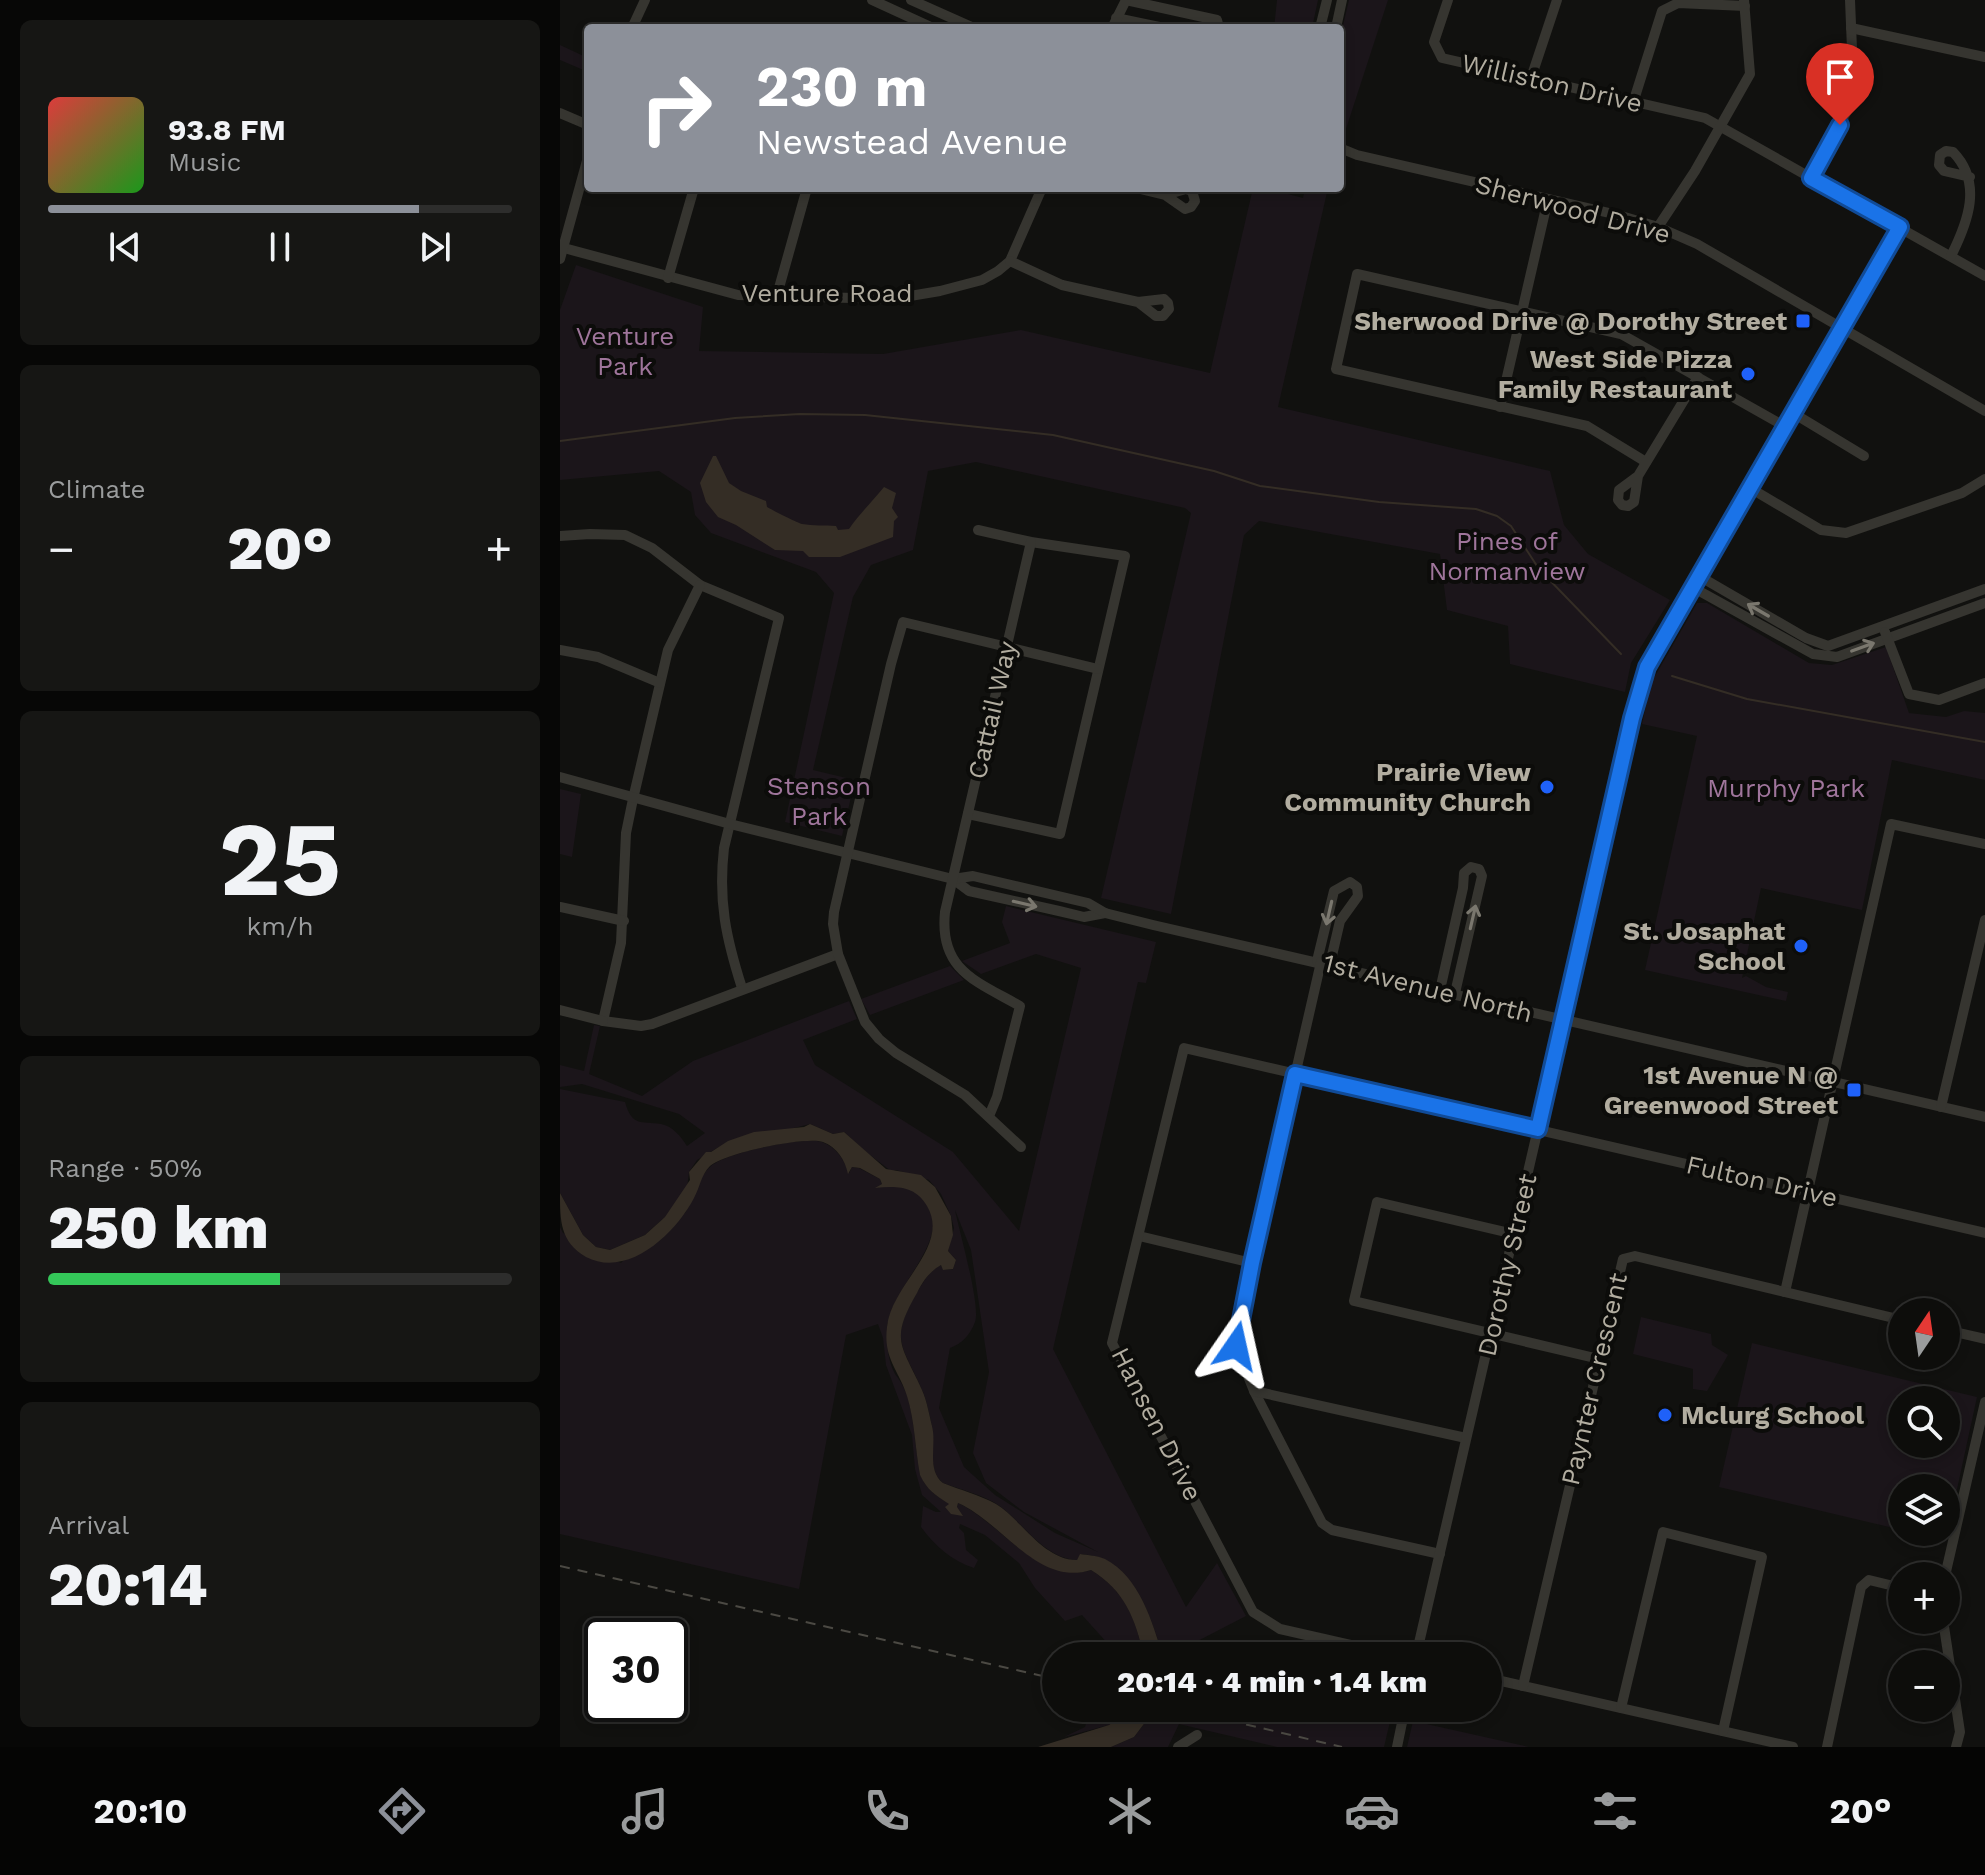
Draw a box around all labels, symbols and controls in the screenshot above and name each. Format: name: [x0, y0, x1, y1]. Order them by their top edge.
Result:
pin: [1806, 43, 1874, 125]
street label: Williston Drive: [1459, 48, 1645, 118]
text: 230 m: [756, 54, 927, 120]
icon: arrive: [1818, 55, 1862, 99]
icon: right: [624, 56, 728, 160]
text: 93.8 FM: [168, 112, 286, 147]
text: Newstead Avenue: [756, 121, 1068, 163]
text: Music: [168, 147, 241, 177]
street label: Sherwood Drive: [1472, 169, 1674, 249]
icon: previous: [103, 225, 147, 269]
icon: pause: [258, 225, 302, 269]
icon: next: [413, 225, 457, 269]
street label: Venture Road: [741, 278, 913, 308]
place label: Sherwood Drive @ Dorothy Street: [1354, 306, 1788, 336]
marker: Sherwood Drive @ Dorothy Street: [1794, 312, 1812, 330]
park label: Venture Park: [576, 321, 674, 381]
place label: West Side Pizza Family Restaurant: [1498, 344, 1733, 404]
marker: West Side Pizza Family Restaurant: [1739, 365, 1757, 383]
text: Climate: [48, 474, 146, 504]
text: 20°: [227, 513, 333, 584]
text: −: [48, 523, 75, 575]
text: +: [485, 523, 512, 575]
park label: Pines of Normanview: [1428, 526, 1586, 586]
one-way arrow: [1747, 602, 1770, 618]
street label: Cattail Way: [962, 638, 1023, 782]
one-way arrow: [1850, 639, 1875, 654]
place label: Prairie View Community Church: [1284, 757, 1532, 817]
park label: Stenson Park: [767, 771, 871, 831]
park label: Murphy Park: [1707, 773, 1865, 803]
marker: Prairie View Community Church: [1538, 778, 1556, 796]
text: 25: [219, 798, 341, 920]
one-way arrow: [1012, 897, 1038, 912]
one-way arrow: [1321, 900, 1336, 926]
one-way arrow: [1466, 905, 1481, 931]
text: km/h: [247, 911, 313, 941]
place label: St. Josaphat School: [1623, 916, 1786, 976]
marker: St. Josaphat School: [1792, 937, 1810, 955]
street label: 1st Avenue North: [1320, 947, 1536, 1029]
place label: 1st Avenue N @ Greenwood Street: [1604, 1060, 1839, 1120]
marker: 1st Avenue N @ Greenwood Street: [1845, 1081, 1863, 1099]
street label: Fulton Drive: [1683, 1149, 1841, 1213]
text: Range · 50%: [48, 1153, 202, 1183]
street label: Dorothy Street: [1471, 1171, 1543, 1359]
text: 250 km: [48, 1192, 269, 1263]
street label: Paynter Crescent: [1555, 1270, 1633, 1488]
north arrow: [1888, 1298, 1960, 1370]
map controls: [1888, 1298, 1960, 1722]
position arrow: [1194, 1304, 1278, 1388]
street label: Hansen Drive: [1105, 1342, 1209, 1506]
button: search: [1888, 1386, 1960, 1458]
place label: Mclurg School: [1681, 1400, 1865, 1430]
marker: Mclurg School: [1656, 1406, 1674, 1424]
button: layers: [1888, 1474, 1960, 1546]
text: Arrival: [48, 1510, 129, 1540]
text: 20:14: [48, 1549, 208, 1620]
button: +: [1888, 1562, 1960, 1634]
speed limit sign: 30: [584, 1618, 688, 1722]
button: −: [1888, 1650, 1960, 1722]
text: 20:14 · 4 min · 1.4 km: [1117, 1664, 1427, 1699]
icon: directions: [374, 1783, 430, 1839]
icon: music: [617, 1783, 673, 1839]
icon: phone: [859, 1783, 915, 1839]
icon: climate: [1102, 1783, 1158, 1839]
icon: car: [1344, 1783, 1400, 1839]
icon: filters: [1587, 1783, 1643, 1839]
text: 20:10: [93, 1790, 187, 1832]
text: 20°: [1829, 1790, 1892, 1832]

